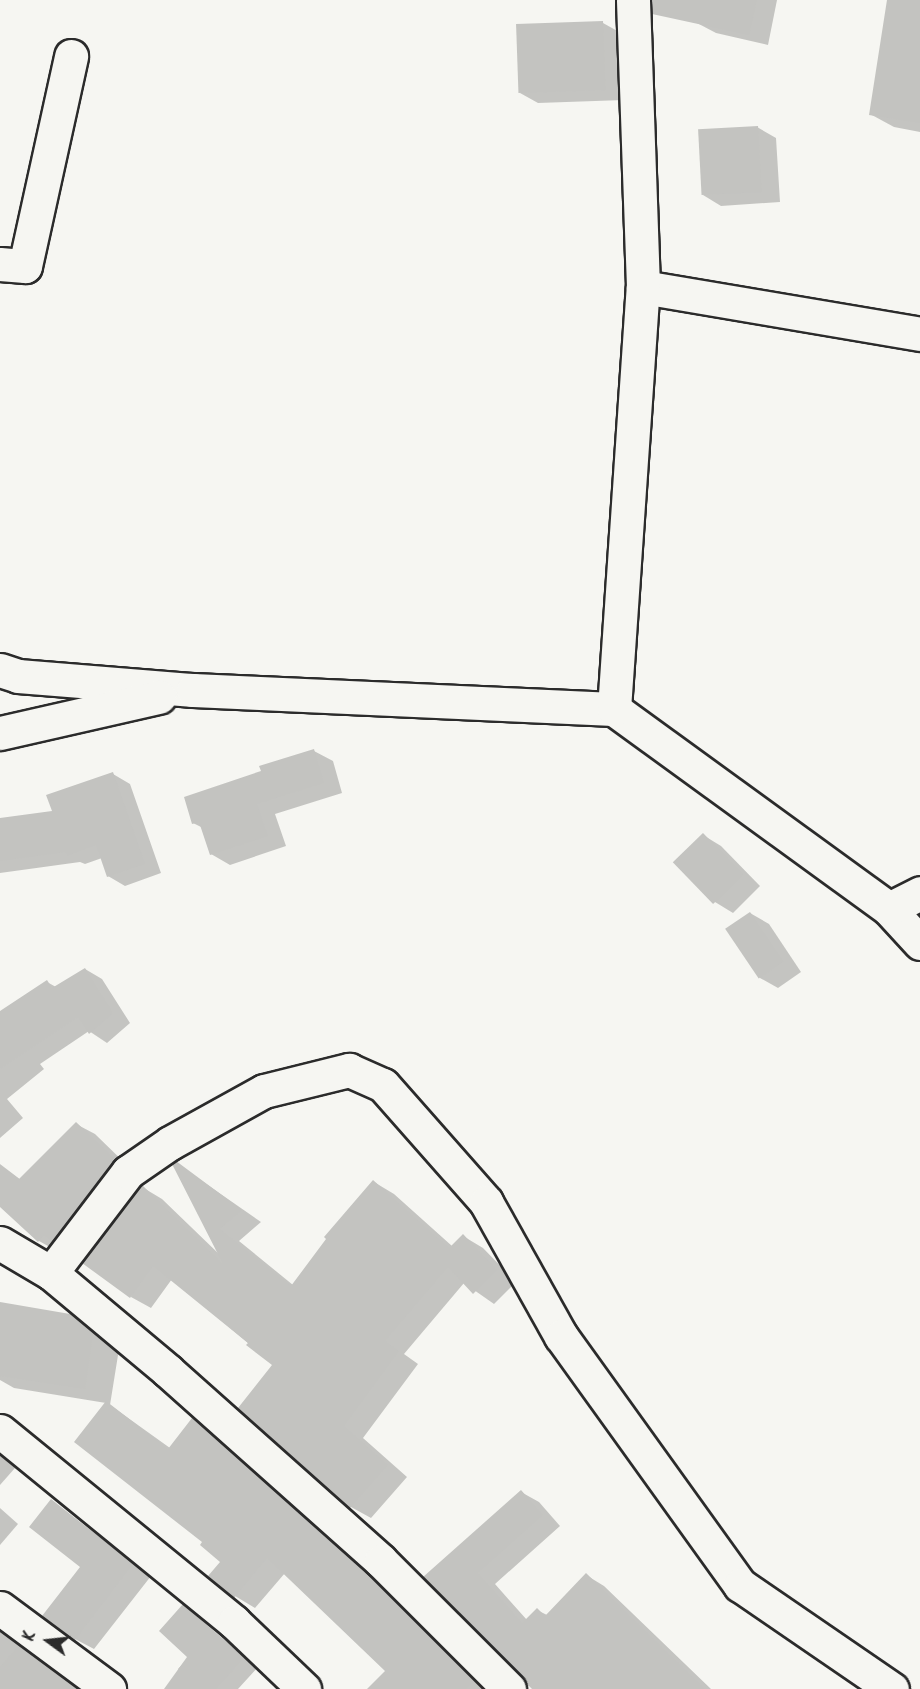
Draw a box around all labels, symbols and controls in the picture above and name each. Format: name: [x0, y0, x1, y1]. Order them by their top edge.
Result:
north arrow: [18, 1611, 78, 1671]
text: K: [17, 1628, 43, 1644]

